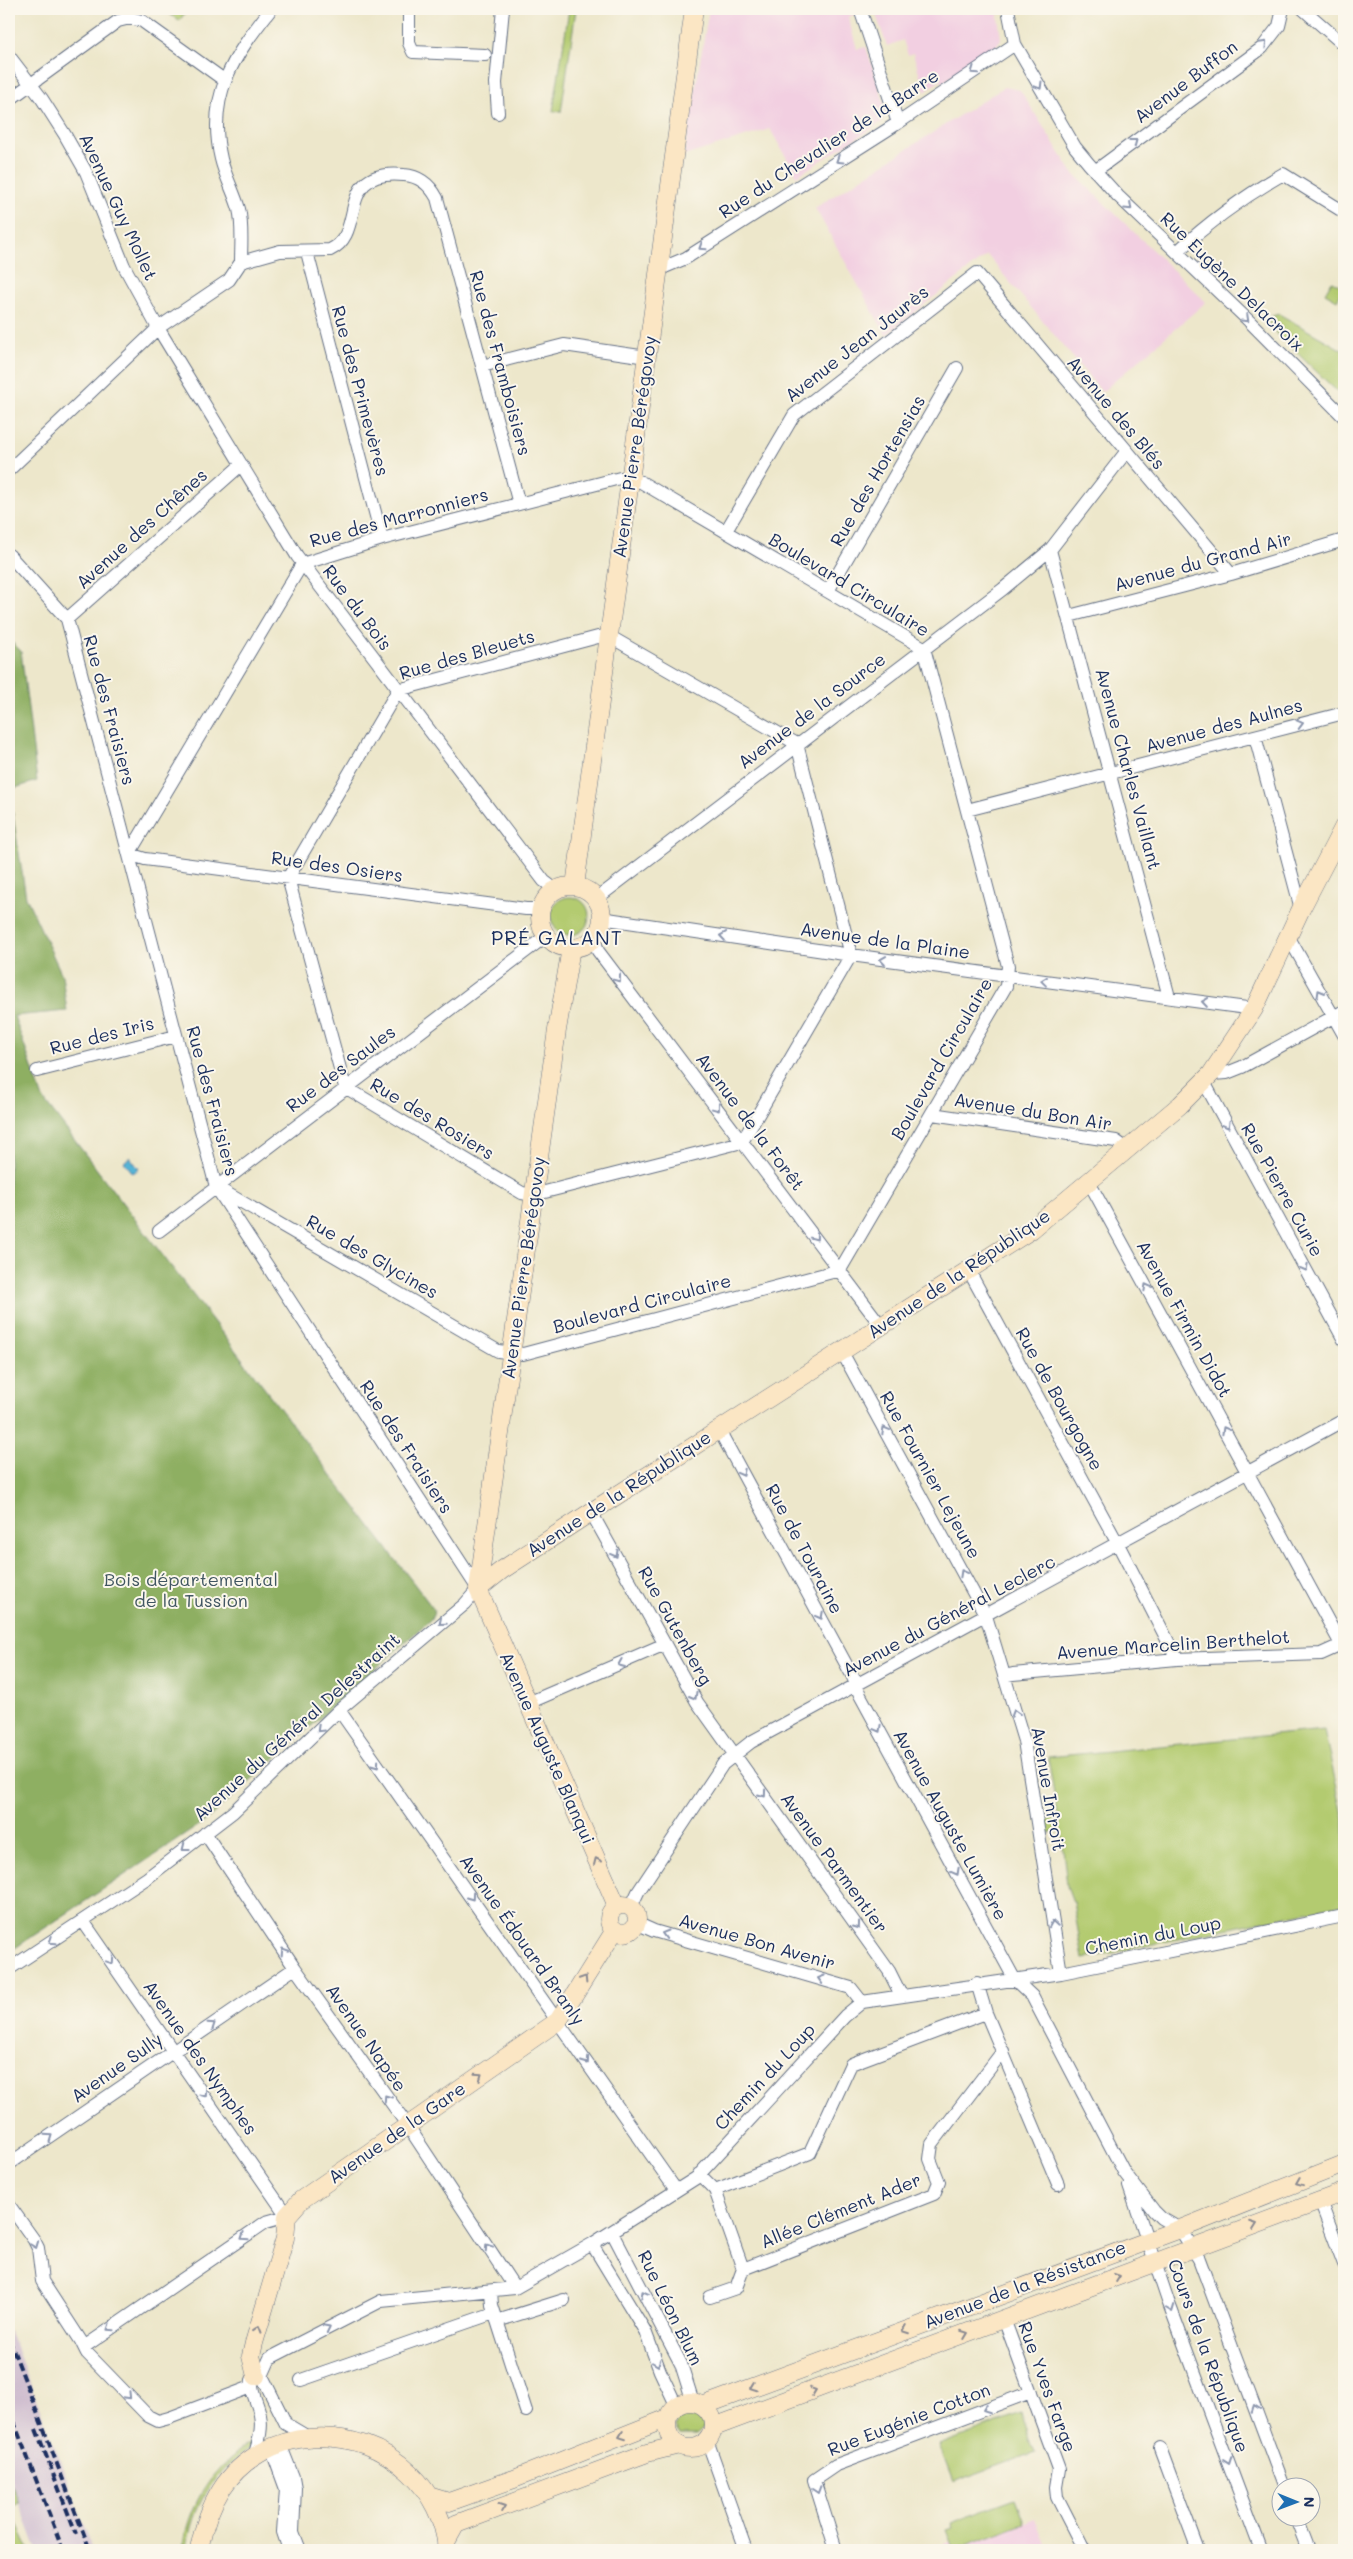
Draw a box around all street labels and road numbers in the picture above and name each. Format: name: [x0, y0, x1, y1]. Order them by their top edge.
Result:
street label: Avenue Buffon: [1129, 34, 1242, 128]
street label: Rue du Chevalier de la Barre: [714, 63, 943, 223]
street label: Avenue Guy Mollet: [74, 129, 163, 284]
street label: Rue Eugène Delacroix: [1156, 206, 1310, 356]
street label: Rue des Framboisiers: [465, 267, 537, 458]
street label: Avenue Jean Jaurès: [780, 280, 933, 407]
street label: Rue des Primevères: [327, 303, 395, 479]
street label: Avenue Pierre Bérégovoy: [607, 334, 661, 560]
street label: Avenue des Blés: [1062, 351, 1171, 474]
street label: Rue des Hortensias: [824, 390, 930, 551]
street label: Avenue des Chênes: [70, 463, 212, 594]
street label: Rue des Marronniers: [307, 482, 491, 552]
street label: Avenue du Grand Air: [1111, 526, 1294, 596]
street label: Boulevard Circulaire: [765, 527, 934, 642]
street label: Rue du Bois: [318, 560, 398, 655]
street label: Rue des Bleuets: [396, 623, 537, 685]
street label: Rue des Fraisiers: [78, 632, 142, 787]
street label: Avenue de la Source: [733, 647, 890, 774]
street label: Avenue Charles Vaillant: [1090, 665, 1167, 872]
street label: Avenue des Aulnes: [1142, 693, 1305, 758]
street label: Rue des Osiers: [270, 845, 405, 887]
street label: Avenue de la Plaine: [799, 916, 972, 964]
street label: Boulevard Circulaire: [885, 973, 997, 1144]
street label: Rue des Iris: [47, 1011, 156, 1060]
street label: Rue des Saules: [281, 1019, 400, 1117]
street label: Rue des Fraisiers: [181, 1023, 245, 1178]
street label: Avenue de la Forêt: [691, 1048, 811, 1195]
street label: Rue des Rosiers: [366, 1072, 499, 1165]
street label: Avenue du Bon Air: [952, 1087, 1114, 1135]
street label: Rue Pierre Curie: [1236, 1118, 1330, 1261]
street label: Avenue Pierre Bérégovoy: [496, 1155, 550, 1381]
street label: Avenue de la République: [862, 1203, 1054, 1343]
street label: Rue des Glycines: [302, 1209, 443, 1304]
street label: Avenue Firmin Didot: [1132, 1236, 1238, 1401]
street label: Boulevard Circulaire: [550, 1268, 733, 1338]
street label: Rue de Bourgogne: [1011, 1323, 1109, 1474]
street label: Rue des Fraisiers: [355, 1375, 459, 1518]
street label: Rue Fournier Lejeune: [875, 1386, 987, 1563]
street label: Avenue de la République: [522, 1424, 715, 1562]
street label: Rue de Touraine: [760, 1479, 849, 1618]
street label: Avenue du Général Leclerc: [838, 1549, 1059, 1681]
street label: Rue Gutenberg: [633, 1562, 719, 1689]
street label: Avenue Marcelin Berthelot: [1055, 1624, 1290, 1664]
street label: Avenue du Général Delestraint: [188, 1627, 405, 1826]
street label: Avenue Auguste Blanqui: [495, 1648, 601, 1847]
street label: Avenue Auguste Lumière: [888, 1725, 1013, 1924]
street label: Avenue Infroit: [1026, 1725, 1072, 1853]
street label: Avenue Parmentier: [776, 1787, 894, 1938]
street label: Avenue Édouard Branly: [455, 1849, 591, 2029]
street label: Avenue Bon Avenir: [676, 1907, 838, 1975]
street label: Chemin du Loup: [1083, 1910, 1223, 1960]
street label: Avenue des Nymphes: [138, 1975, 263, 2139]
street label: Avenue Napée: [321, 1979, 413, 2096]
street label: Chemin du Loup: [708, 2018, 820, 2135]
street label: Avenue Sully: [66, 2027, 167, 2108]
street label: Avenue de la Gare: [323, 2076, 470, 2189]
street label: Allée Clément Ader: [757, 2167, 925, 2253]
street label: Avenue de la Résistance: [920, 2234, 1129, 2334]
street label: Rue Léon Blum: [633, 2246, 709, 2369]
street label: Cours de la République: [1163, 2256, 1255, 2456]
street label: Rue Yves Farge: [1013, 2318, 1083, 2455]
street label: Rue Eugénie Cotton: [824, 2377, 993, 2461]

